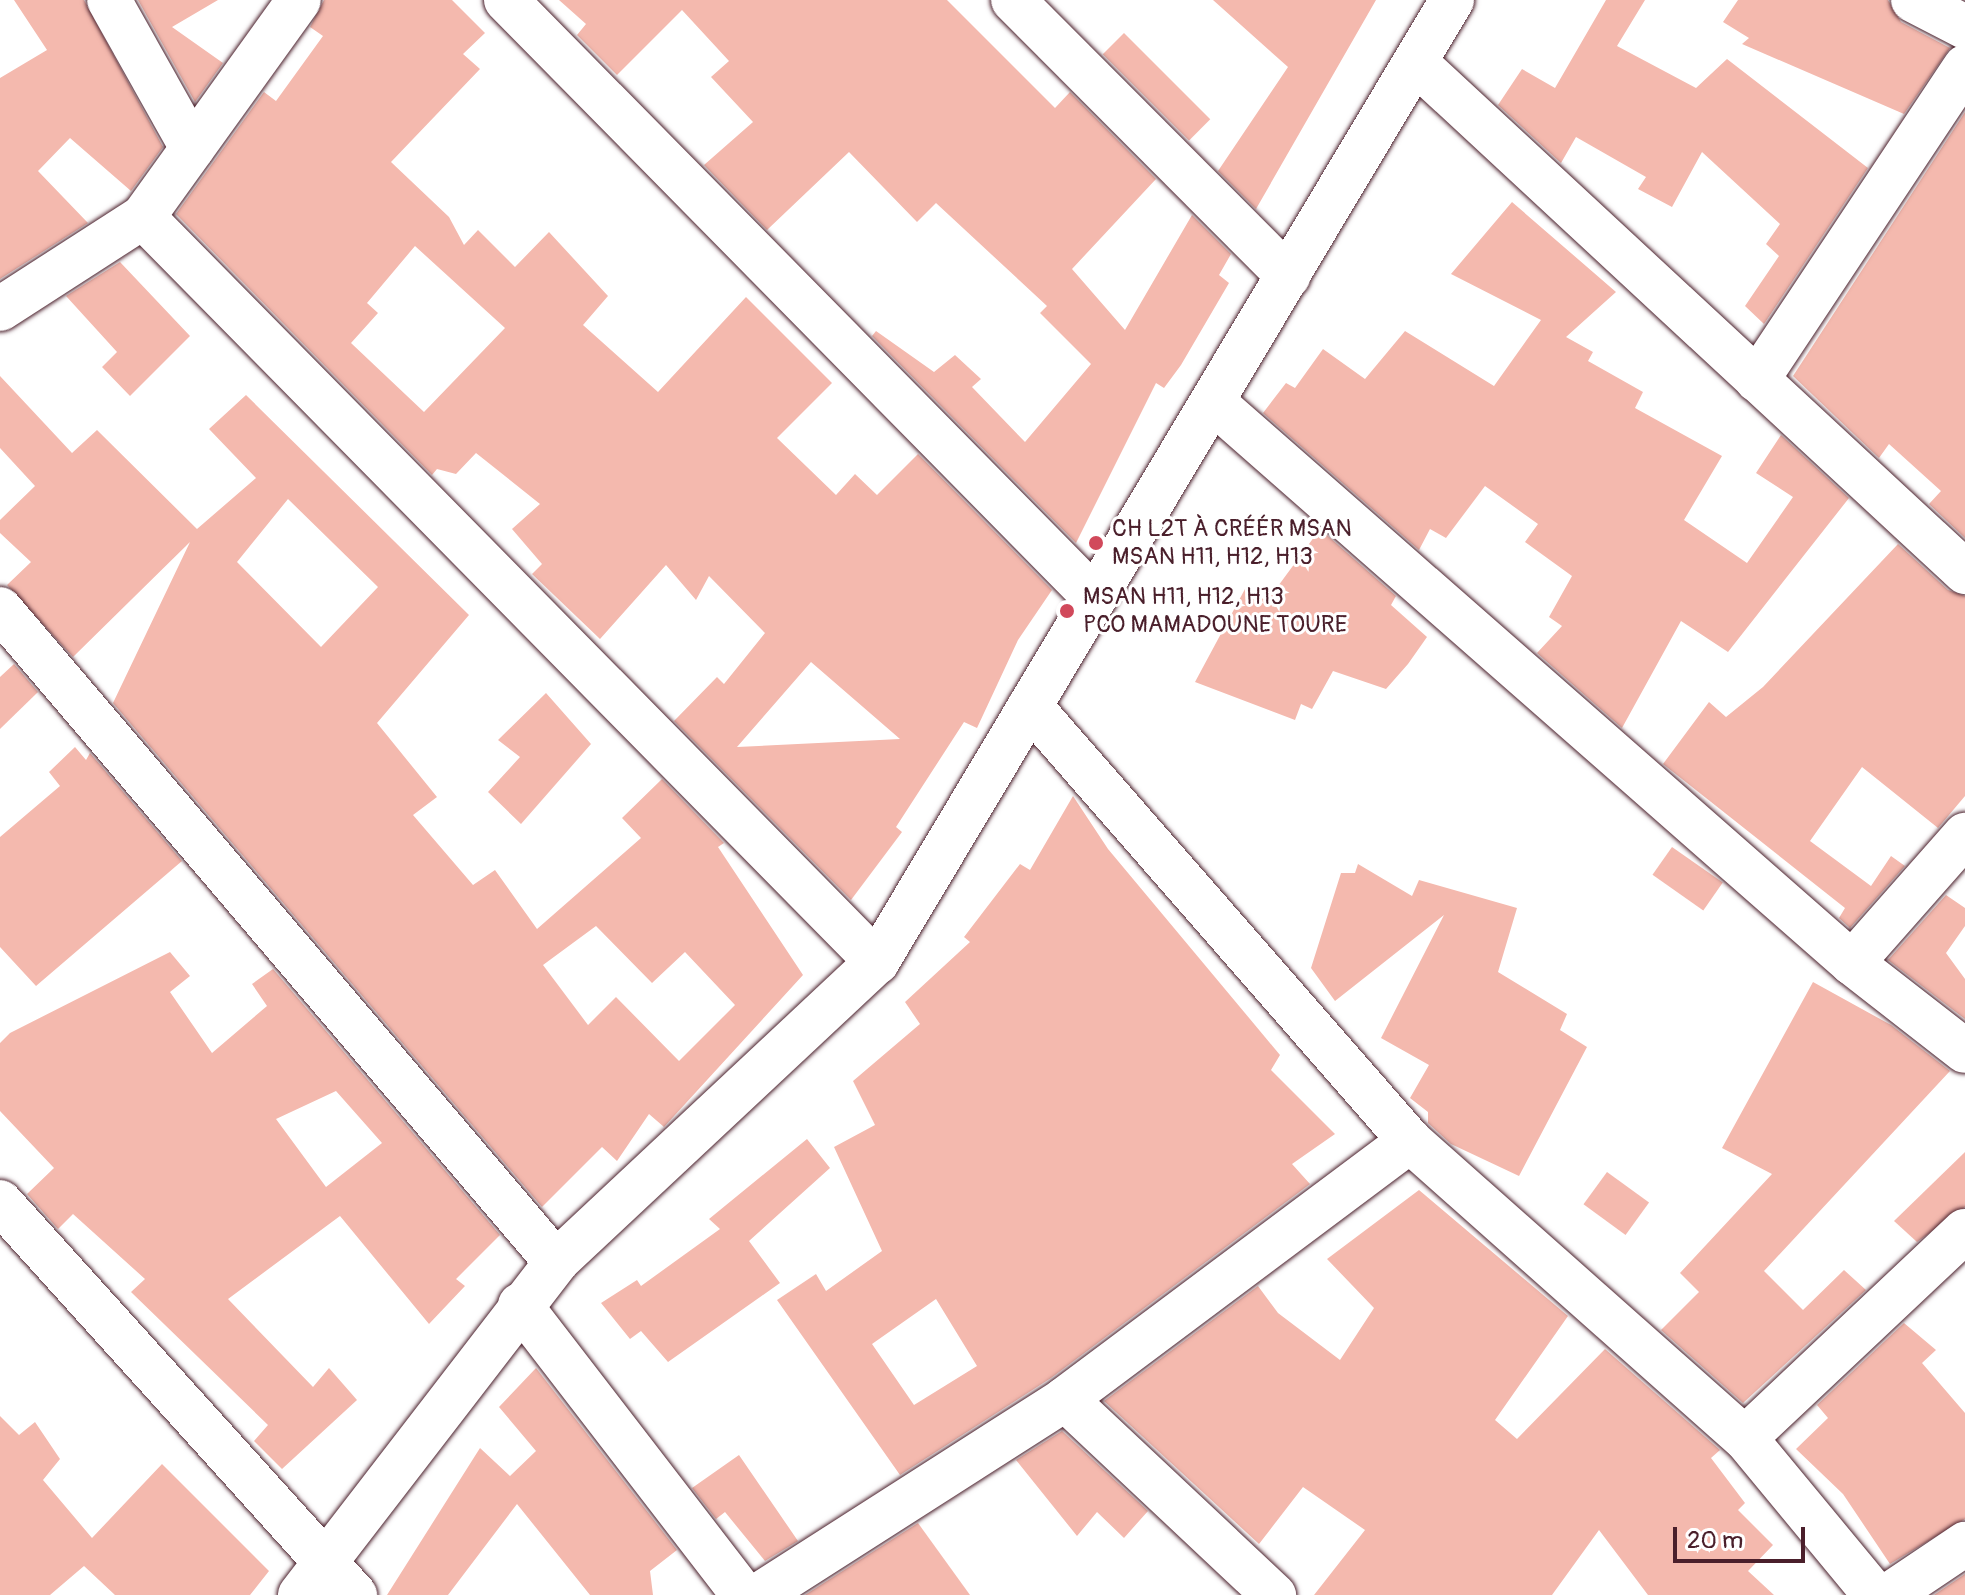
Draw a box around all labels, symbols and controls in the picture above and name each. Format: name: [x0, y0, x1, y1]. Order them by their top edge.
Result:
place label: CH L2T À CRÉÉR MSAN MSAN H11, H12, H13: [1112, 515, 1352, 571]
marker: CH L2T À CRÉÉR MSAN MSAN H11, H12, H13: [1087, 534, 1105, 552]
place label: MSAN H11, H12, H13 PCO MAMADOUNE TOURE: [1083, 583, 1347, 639]
marker: MSAN H11, H12, H13 PCO MAMADOUNE TOURE: [1058, 602, 1076, 620]
scale bar: [1677, 1511, 1809, 1561]
text: 20 m: [1687, 1526, 1743, 1555]

